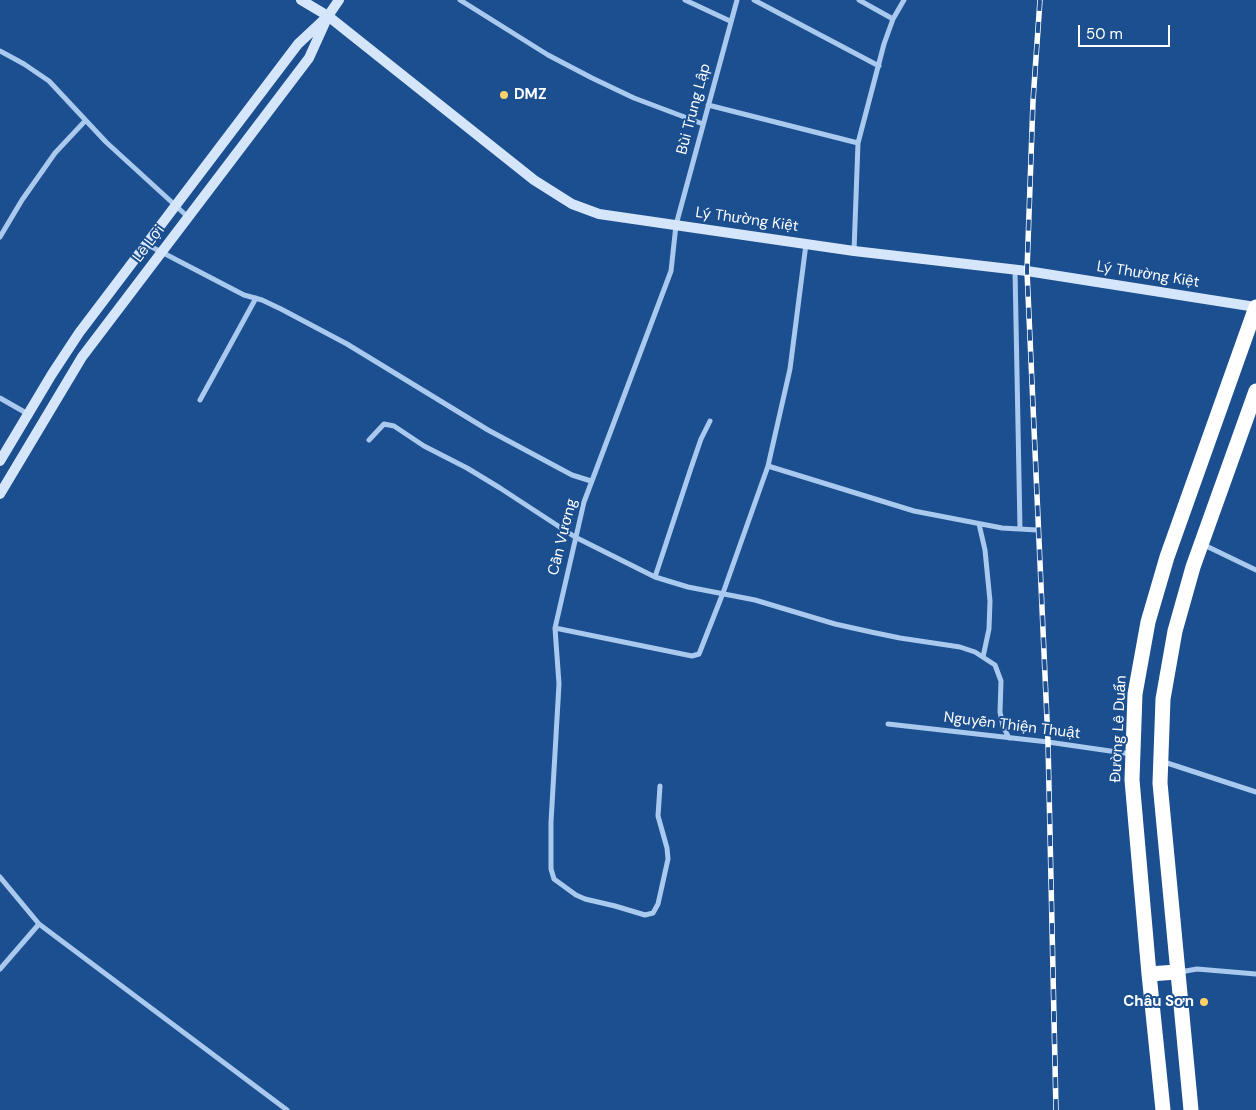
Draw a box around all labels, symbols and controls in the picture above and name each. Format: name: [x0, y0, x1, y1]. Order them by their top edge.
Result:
scale bar: [1081, 15, 1174, 47]
text: 50 m: [1086, 24, 1123, 44]
street label: Bùi Trung Lập: [673, 61, 715, 157]
place label: DMZ: [514, 86, 547, 104]
marker: DMZ: [498, 89, 510, 101]
street label: Lý Thường Kiệt: [694, 204, 800, 236]
street label: Lê Lợi: [129, 222, 169, 266]
street label: Lý Thường Kiệt: [1095, 258, 1201, 292]
street label: Cần Vương: [545, 497, 581, 577]
street label: Đường Lê Duẩn: [1107, 675, 1131, 783]
street label: Nguyễn Thiện Thuật: [943, 709, 1081, 743]
place label: Châu Sơn: [1123, 993, 1194, 1011]
marker: Châu Sơn: [1198, 996, 1210, 1008]

